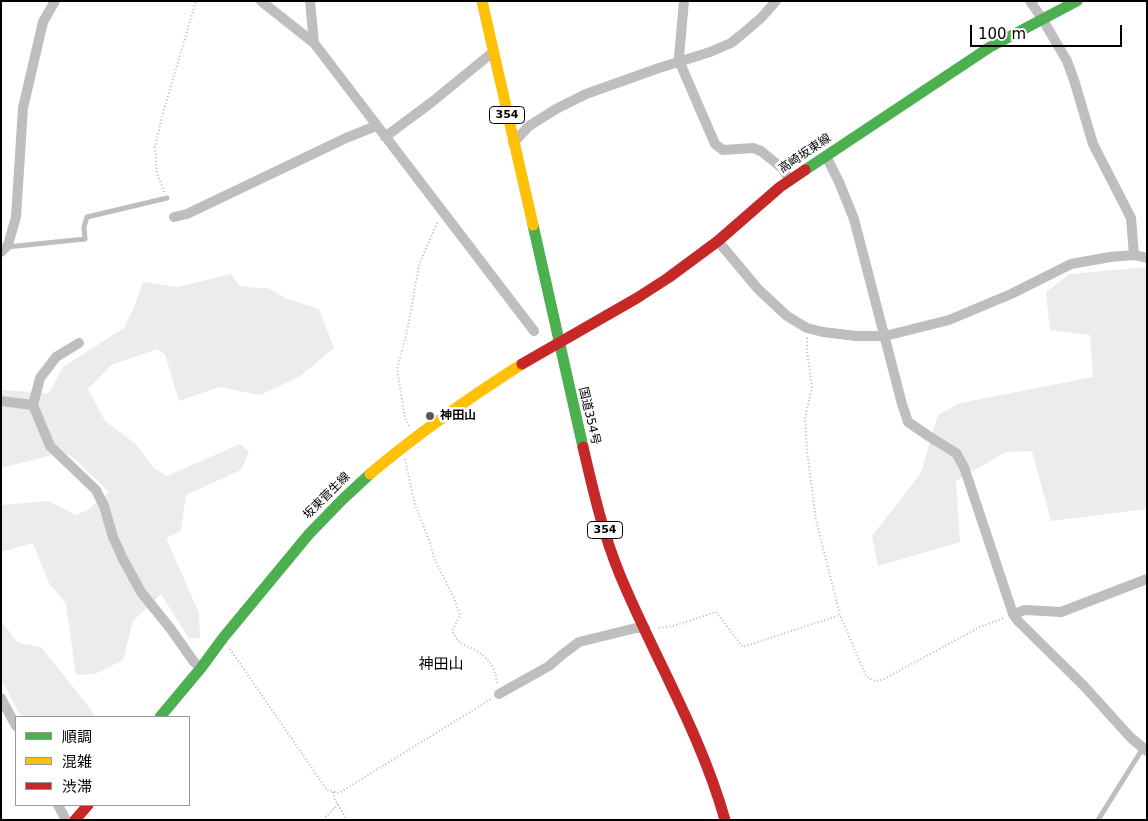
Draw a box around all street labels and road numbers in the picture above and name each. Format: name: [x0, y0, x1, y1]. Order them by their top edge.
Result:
road number: 354: [490, 106, 524, 124]
street label: 高崎坂東線: [776, 131, 834, 177]
street label: 国道354号: [575, 386, 603, 446]
street label: 坂東菅生線: [301, 470, 353, 522]
road number: 354: [588, 522, 622, 538]

